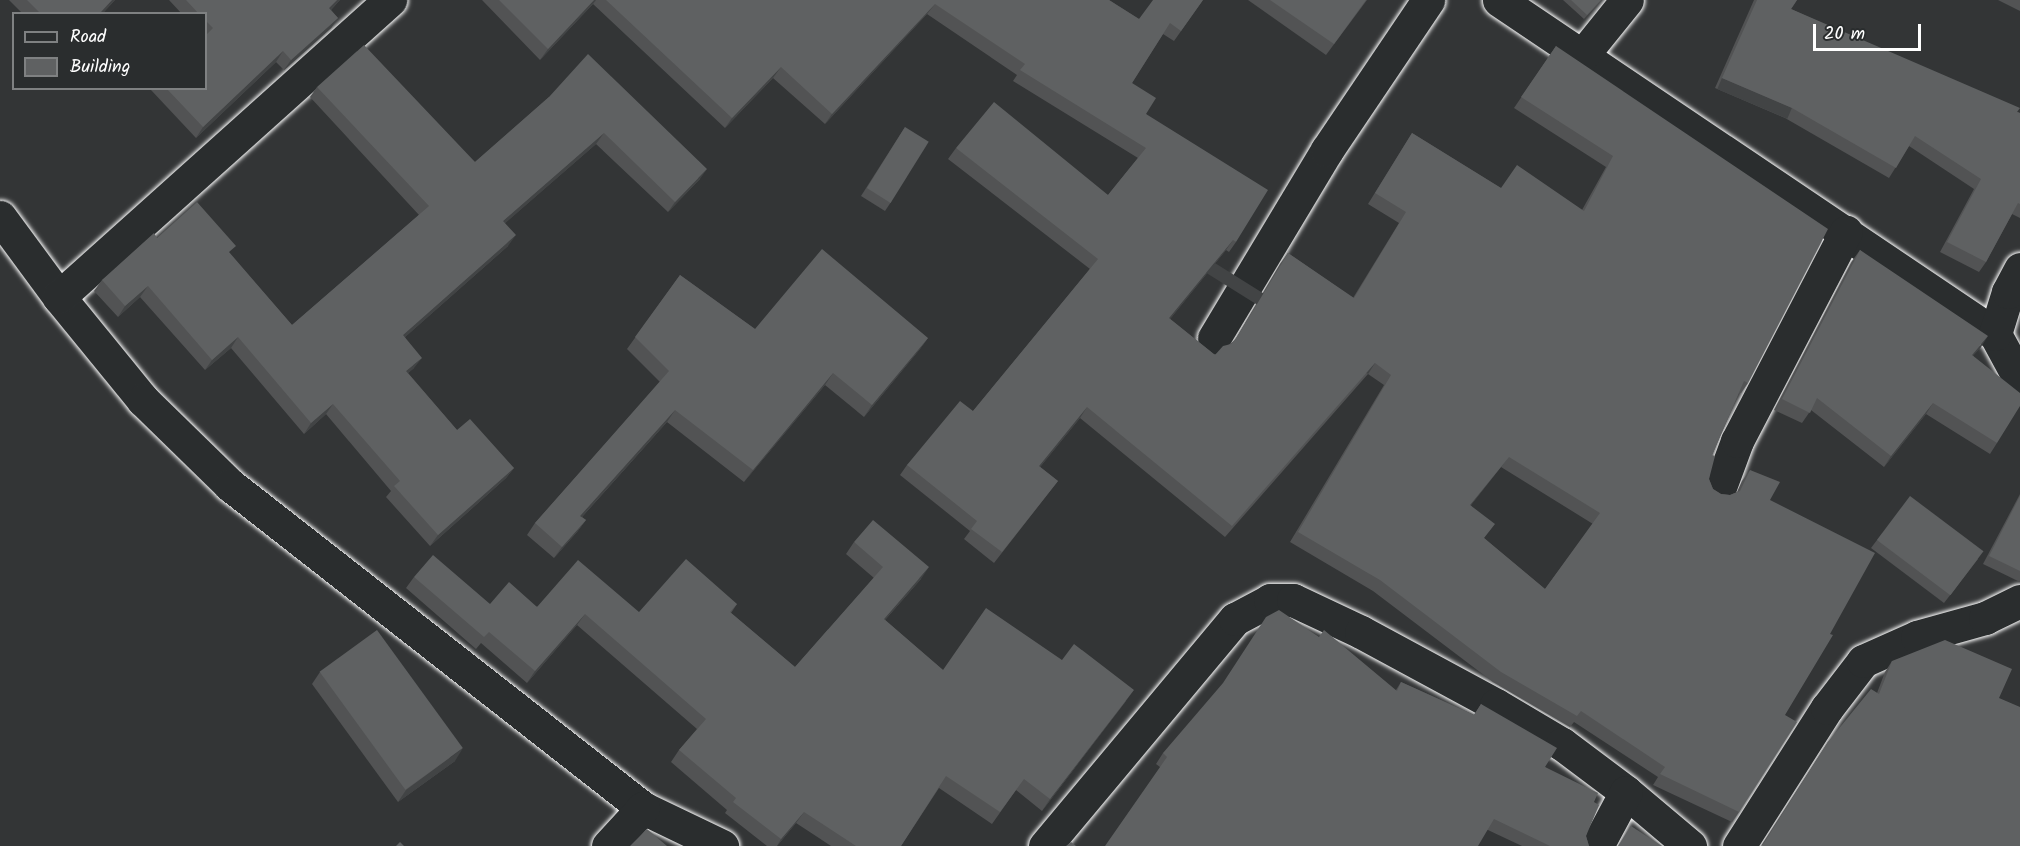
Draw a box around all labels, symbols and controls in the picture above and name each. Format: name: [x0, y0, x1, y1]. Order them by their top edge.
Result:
legend: [12, 12, 207, 90]
scale bar: [1816, 12, 1924, 50]
text: 20 m: [1824, 20, 1865, 49]
text: Road: [70, 23, 106, 52]
text: Building: [70, 53, 130, 82]

